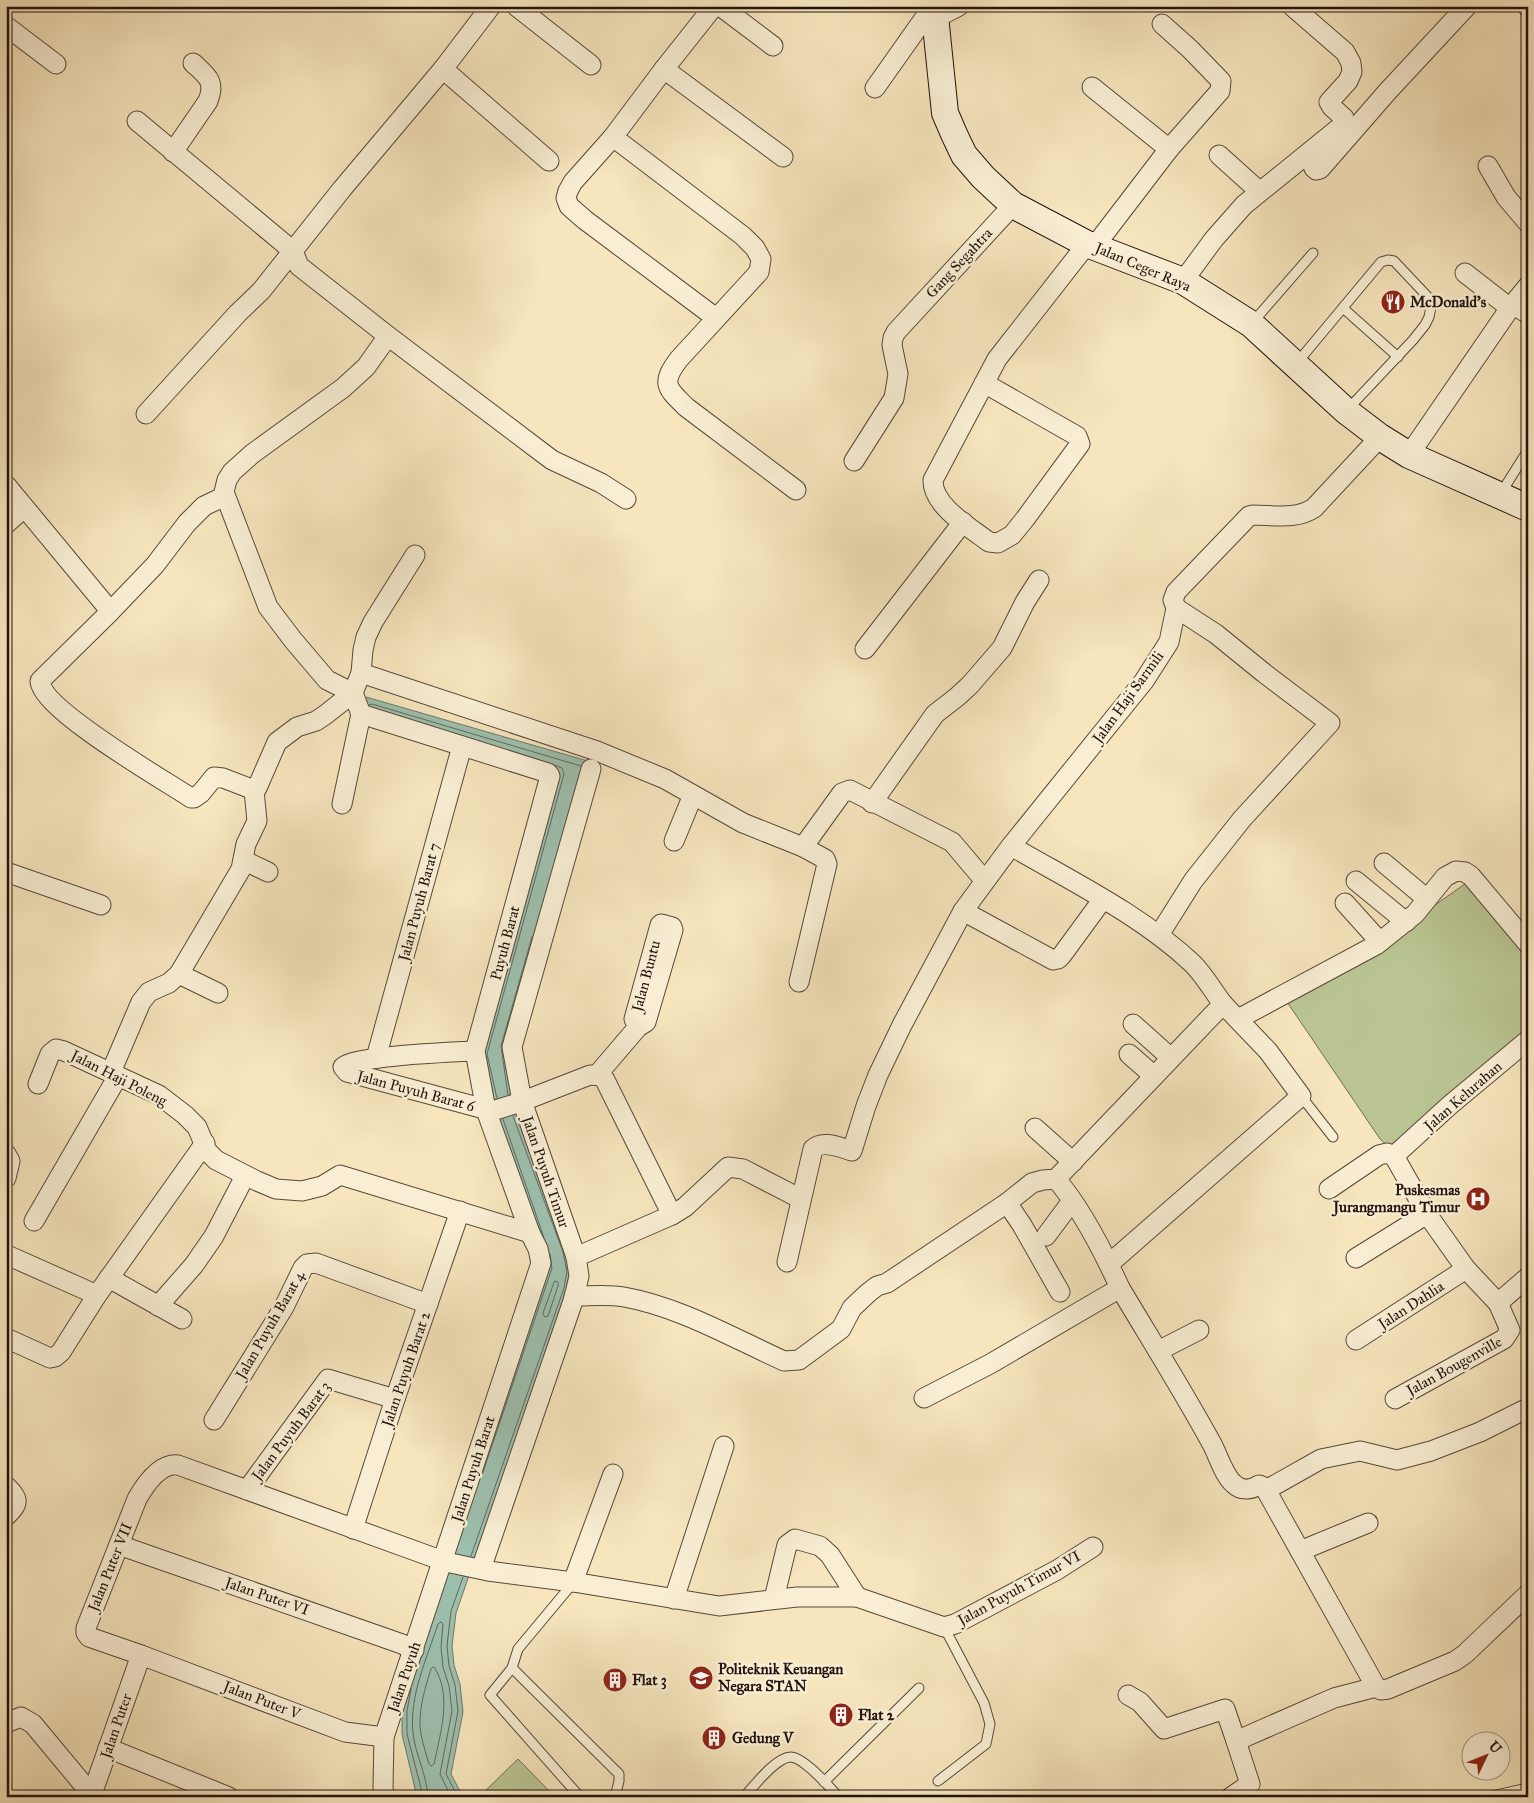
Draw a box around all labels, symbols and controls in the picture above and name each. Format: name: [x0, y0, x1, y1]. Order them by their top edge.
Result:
street label: Gang Segahtra: [922, 224, 997, 302]
street label: Jalan Ceger Raya: [1090, 238, 1194, 296]
restaurant icon: McDonald's: [1380, 289, 1406, 315]
place label: McDonald's: [1410, 293, 1487, 311]
street label: Jalan Haji Sarmili: [1087, 647, 1168, 749]
street label: Jalan Puyuh Barat 7: [394, 841, 444, 965]
street label: Puyuh Barat: [486, 903, 524, 982]
street label: Jalan Buntu: [627, 938, 665, 1016]
street label: Jalan Haji Poleng: [66, 1045, 171, 1111]
street label: Jalan Kelurahan: [1419, 1057, 1506, 1137]
street label: Jalan Puyuh Barat 6: [353, 1066, 478, 1117]
street label: Jalan Puyuh Timur: [517, 1112, 574, 1231]
place label: Puskesmas Jurangmangu Timur: [1331, 1181, 1461, 1217]
hospital icon: Puskesmas Jurangmangu Timur: [1465, 1186, 1491, 1212]
street label: Jalan Puyuh Barat 4: [231, 1267, 309, 1385]
street label: Jalan Dahlia: [1373, 1277, 1448, 1335]
street label: Jalan Puyuh Barat 2: [377, 1308, 435, 1431]
street label: Jalan Bougenville: [1401, 1332, 1505, 1401]
street label: Jalan Puyuh Barat 3: [247, 1378, 335, 1486]
street label: Jalan Puyuh Barat: [447, 1413, 500, 1526]
street label: Jalan Puter VII: [83, 1520, 137, 1616]
street label: Jalan Puyuh Timur VI: [953, 1547, 1084, 1631]
street label: Jalan Puter VI: [220, 1573, 311, 1620]
street label: Jalan Puyuh: [383, 1639, 426, 1717]
place label: Politeknik Keuangan Negara STAN: [718, 1660, 844, 1696]
school or university icon: Politeknik Keuangan Negara STAN: [688, 1665, 714, 1691]
building icon: Flat 3: [602, 1667, 628, 1693]
place label: Flat 3: [632, 1671, 667, 1690]
street label: Jalan Puter V: [219, 1676, 304, 1724]
street label: Jalan Puter: [96, 1691, 137, 1763]
building icon: Flat 2: [828, 1702, 854, 1728]
place label: Flat 2: [858, 1706, 895, 1724]
building icon: Gedung V: [701, 1725, 727, 1751]
place label: Gedung V: [732, 1729, 795, 1748]
north arrow: [1462, 1730, 1512, 1780]
text: U: [1485, 1738, 1506, 1758]

